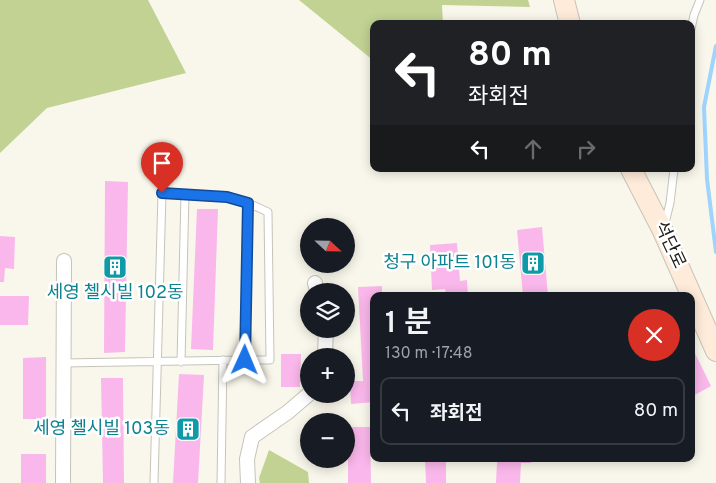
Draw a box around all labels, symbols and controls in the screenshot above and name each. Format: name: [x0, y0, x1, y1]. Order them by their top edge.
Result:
text: 80 m: [468, 34, 552, 78]
icon: left: [385, 40, 450, 105]
text: 좌회전: [468, 84, 529, 111]
icon: left: [466, 135, 494, 163]
icon: ahead: [519, 135, 547, 163]
icon: right: [572, 135, 600, 163]
pin: [141, 142, 183, 193]
icon: arrive: [148, 149, 176, 177]
north arrow: [300, 218, 355, 272]
map controls: [300, 218, 355, 468]
street label: 석단로: [648, 218, 690, 272]
building icon: 청구 아파트 101동: [520, 250, 546, 276]
place label: 청구 아파트 101동: [383, 252, 516, 275]
building icon: 세영 첼시빌 102동: [102, 254, 128, 280]
place label: 세영 첼시빌 102동: [46, 282, 184, 305]
button: layers: [300, 283, 355, 338]
text: 1 분: [385, 306, 432, 343]
button: close: [628, 309, 680, 361]
position arrow: [218, 333, 270, 385]
text: 130 m · 17:48: [385, 344, 472, 364]
button: +: [300, 348, 355, 403]
icon: left: [387, 397, 415, 425]
text: 80 m: [634, 399, 678, 423]
text: 좌회전: [430, 402, 482, 426]
button: −: [300, 413, 355, 468]
building icon: 세영 첼시빌 103동: [175, 416, 201, 442]
place label: 세영 첼시빌 103동: [33, 418, 170, 441]

